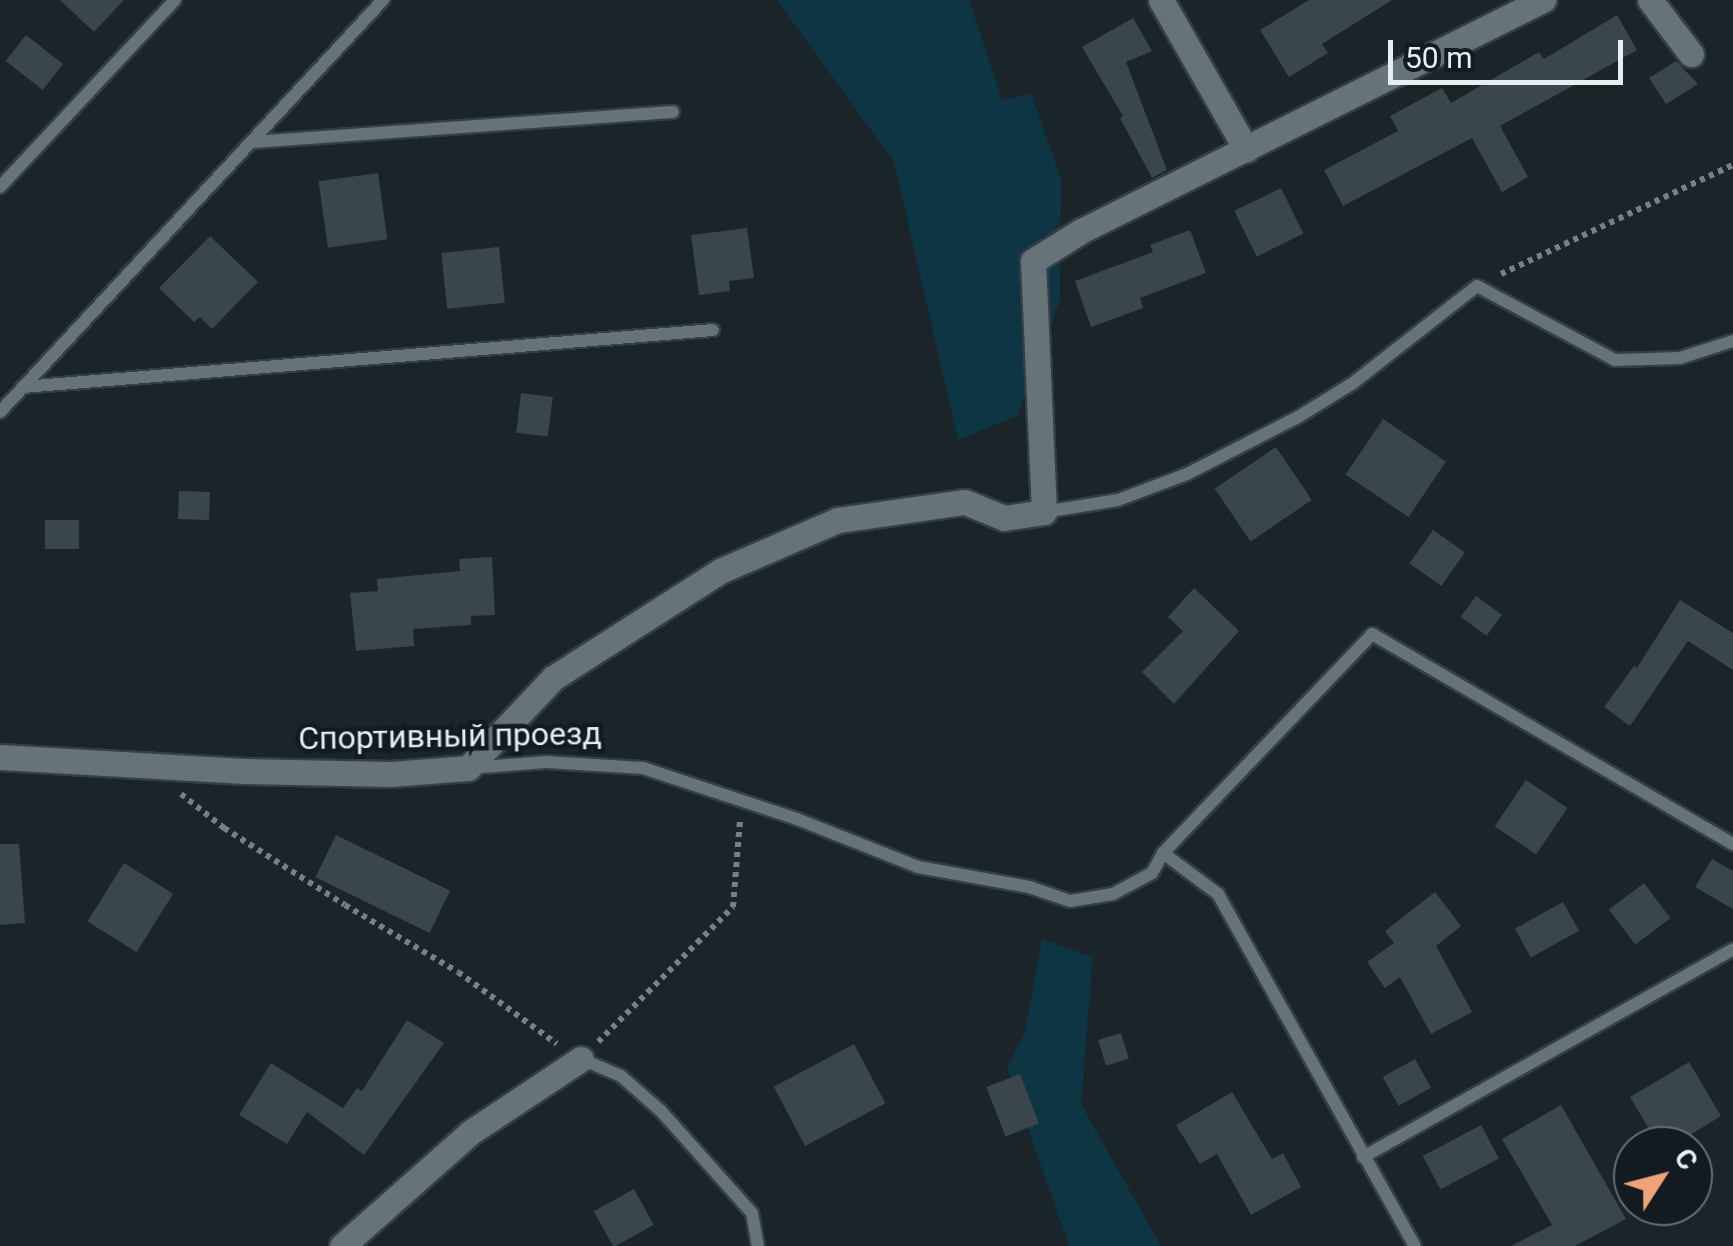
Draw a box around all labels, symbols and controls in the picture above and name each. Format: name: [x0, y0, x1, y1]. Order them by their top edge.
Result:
scale bar: [1393, 20, 1628, 82]
text: 50 m: [1405, 40, 1472, 75]
street label: Спортивный проезд: [298, 714, 602, 758]
north arrow: [1613, 1126, 1713, 1226]
text: С: [1667, 1142, 1705, 1176]

